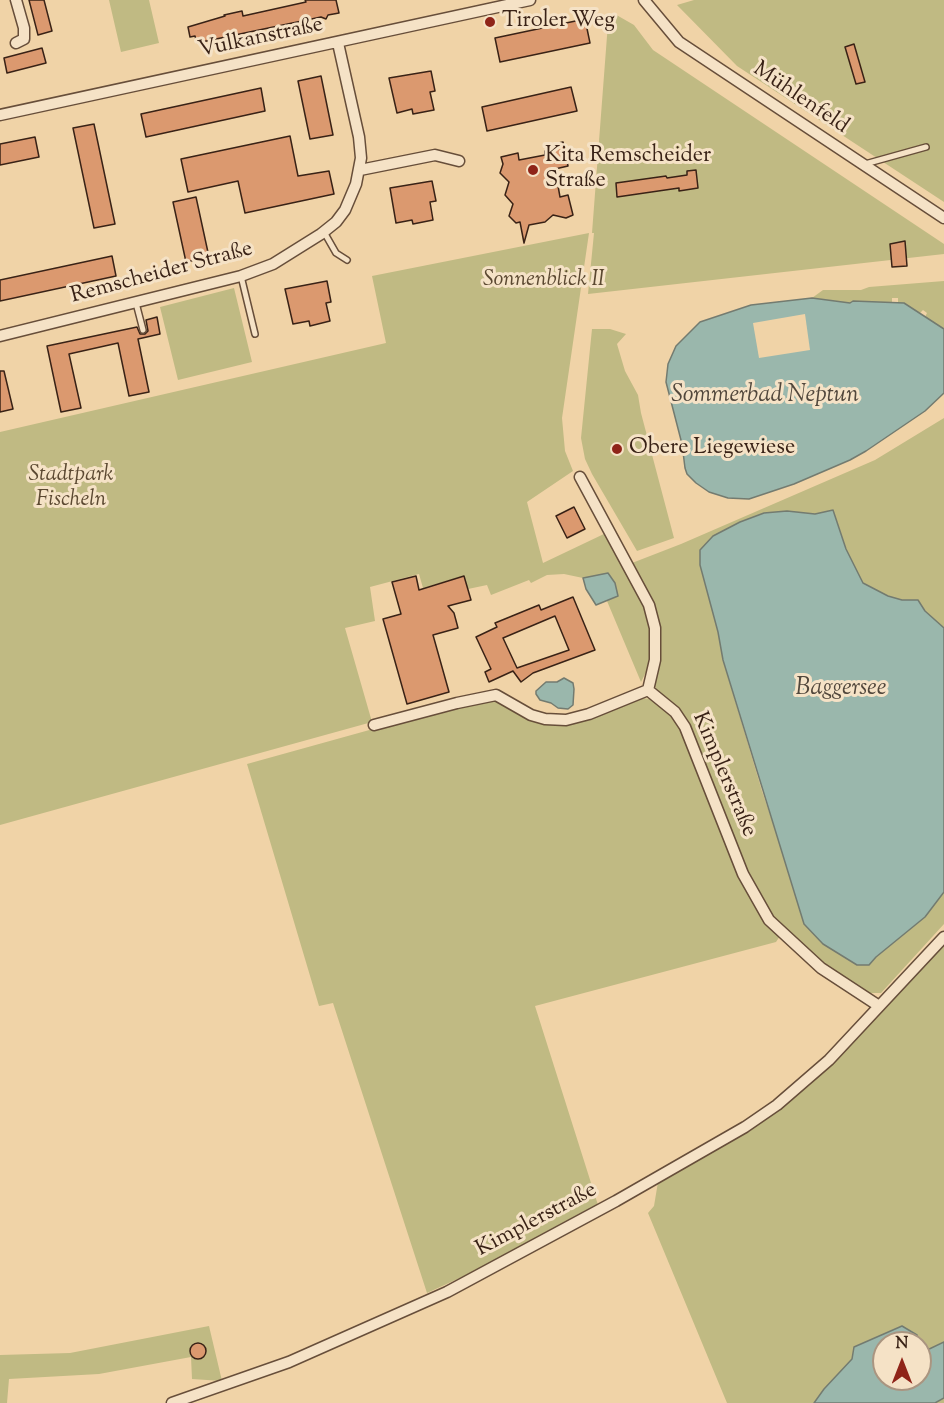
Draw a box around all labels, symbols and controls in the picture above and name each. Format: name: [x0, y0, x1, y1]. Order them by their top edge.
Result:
place label: Tiroler Weg: [502, 9, 615, 35]
street label: Vulkanstraße: [196, 13, 326, 65]
marker: Tiroler Weg: [483, 15, 497, 29]
street label: Mühlenfeld: [747, 57, 853, 141]
place label: Kita Remscheider Straße: [545, 144, 711, 196]
marker: Kita Remscheider Straße: [526, 163, 540, 177]
street label: Remscheider Straße: [68, 237, 256, 311]
park label: Sonnenblick II: [483, 268, 605, 294]
water label: Sommerbad Neptun: [671, 383, 859, 411]
place label: Obere Liegewiese: [629, 436, 795, 462]
marker: Obere Liegewiese: [610, 442, 624, 456]
park label: Stadtpark Fischeln: [29, 463, 113, 514]
water label: Baggersee: [796, 676, 886, 704]
street label: Kimplerstraße: [685, 709, 761, 841]
street label: Kimplerstraße: [472, 1178, 602, 1264]
north arrow: [872, 1331, 932, 1391]
text: N: [896, 1333, 908, 1356]

